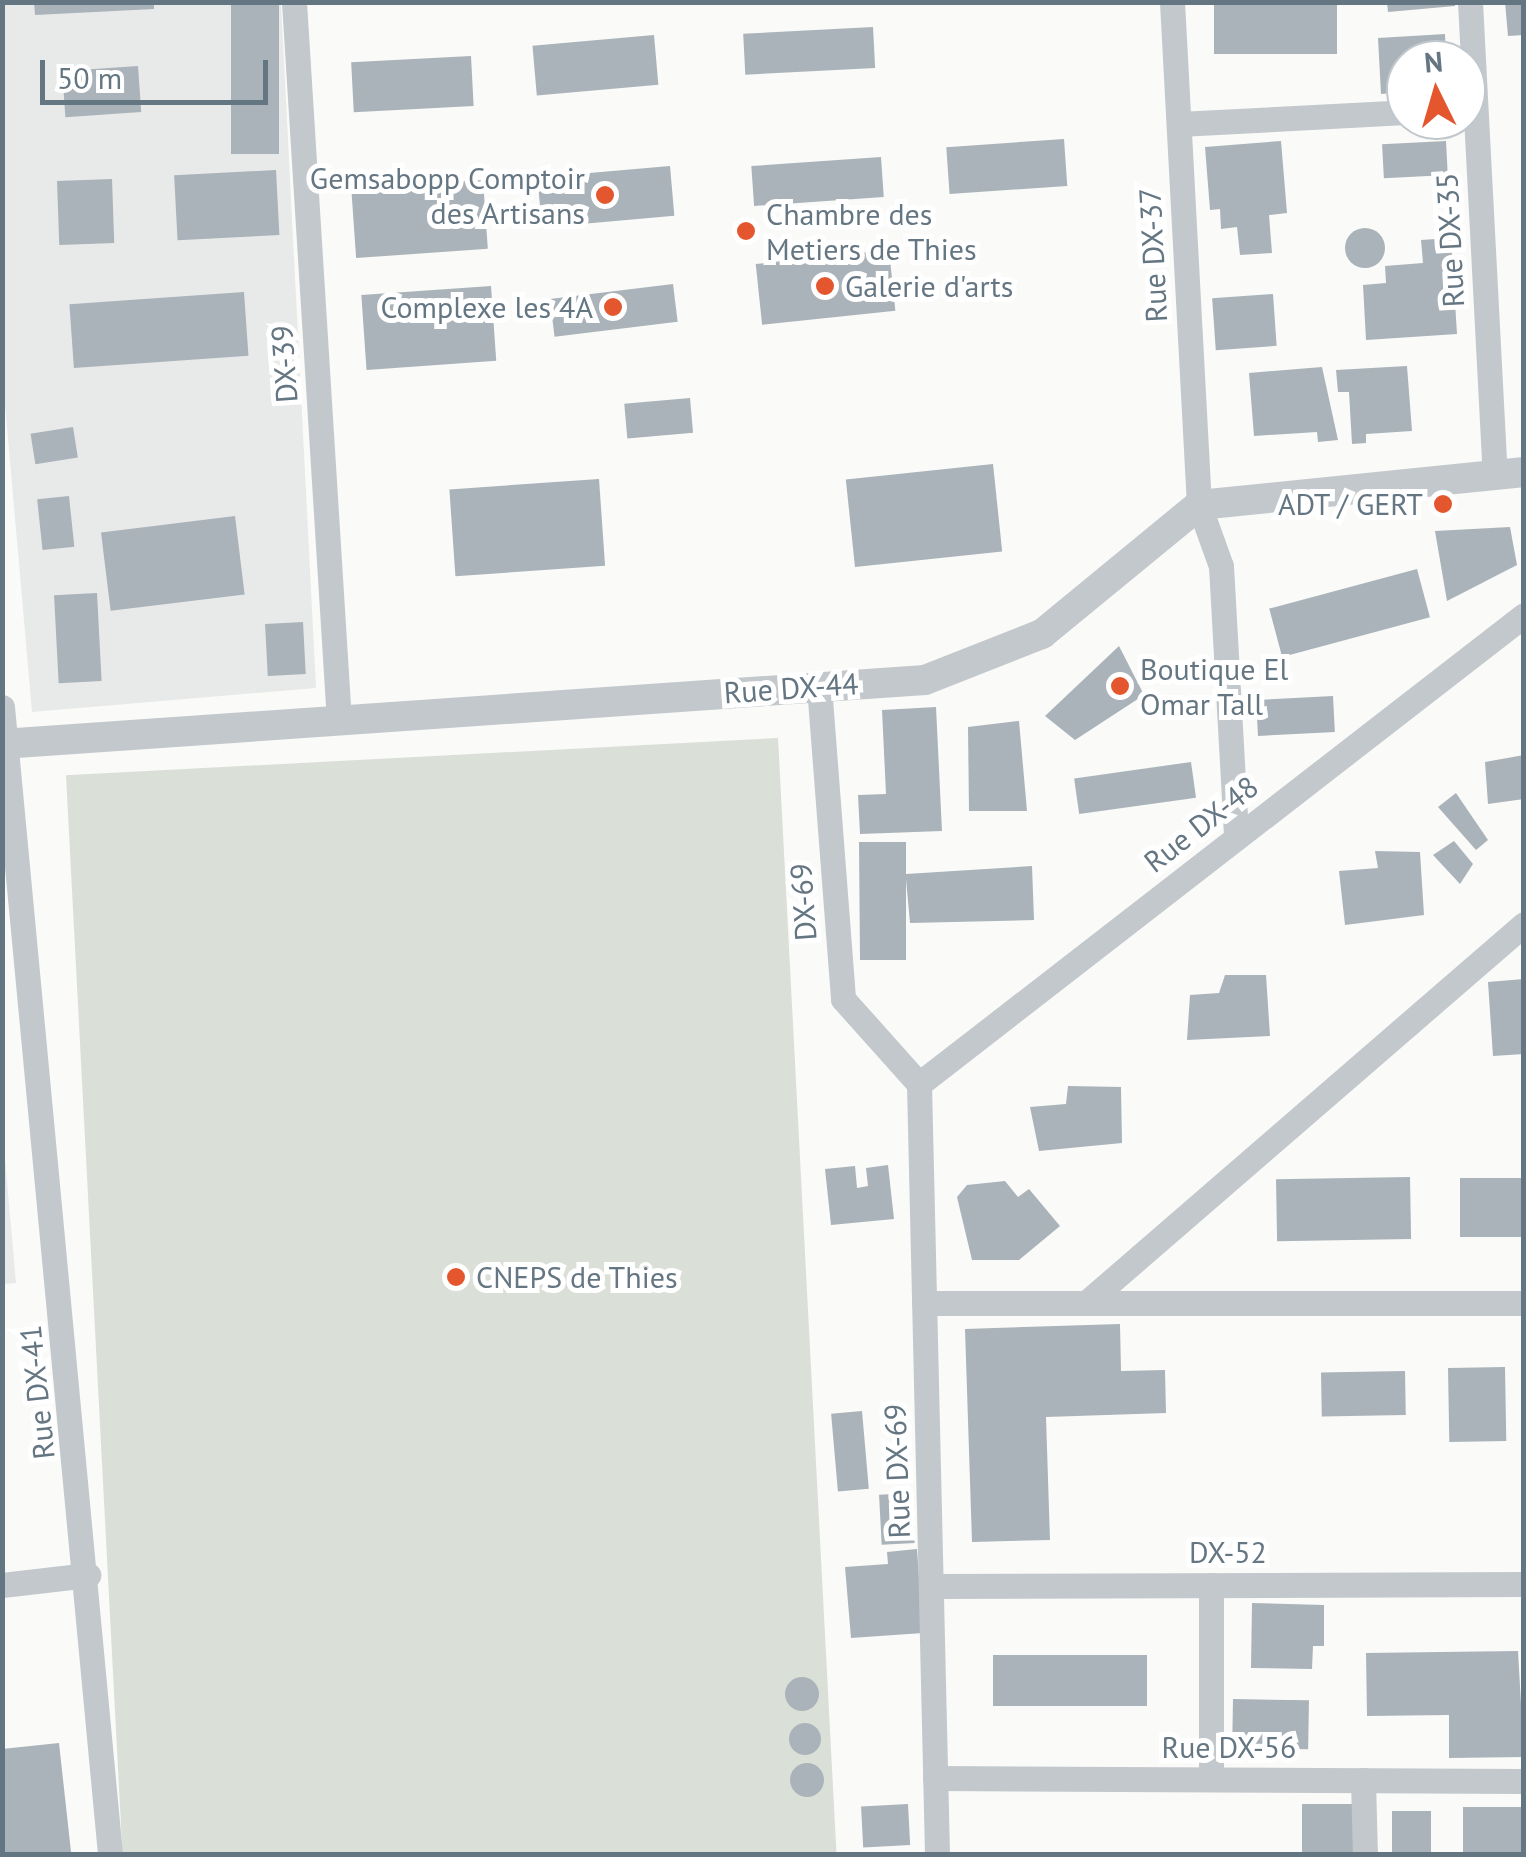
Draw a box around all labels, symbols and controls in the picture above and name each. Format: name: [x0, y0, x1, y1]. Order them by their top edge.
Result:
scale bar: [45, 40, 272, 102]
north arrow: [1386, 40, 1486, 140]
text: N: [1423, 42, 1444, 81]
text: 50 m: [57, 58, 122, 97]
place label: Gemsabopp Comptoir des Artisans: [310, 160, 585, 230]
street label: Rue DX-35: [1428, 172, 1472, 308]
marker: Gemsabopp Comptoir des Artisans: [594, 184, 616, 206]
street label: Rue DX-37: [1131, 187, 1175, 323]
place label: Chambre des Metiers de Thies: [766, 196, 978, 266]
marker: Chambre des Metiers de Thies: [735, 220, 757, 242]
place label: Galerie d'arts: [845, 268, 1013, 304]
marker: Galerie d'arts: [814, 275, 836, 297]
place label: Complexe les 4A: [380, 289, 593, 325]
marker: Complexe les 4A: [602, 296, 624, 318]
street label: DX-39: [263, 324, 305, 404]
place label: ADT / GERT: [1277, 486, 1423, 522]
marker: ADT / GERT: [1432, 493, 1454, 515]
place label: Boutique El Omar Tall: [1140, 651, 1288, 722]
street label: Rue DX-44: [723, 665, 859, 711]
marker: Boutique El Omar Tall: [1109, 675, 1131, 697]
street label: Rue DX-48: [1137, 768, 1265, 880]
street label: DX-69: [782, 862, 824, 942]
place label: CNEPS de Thies: [476, 1259, 678, 1295]
marker: CNEPS de Thies: [445, 1266, 467, 1288]
street label: Rue DX-41: [12, 1323, 62, 1461]
street label: Rue DX-69: [877, 1403, 917, 1539]
street label: DX-52: [1189, 1534, 1267, 1570]
street label: Rue DX-56: [1162, 1729, 1296, 1765]

